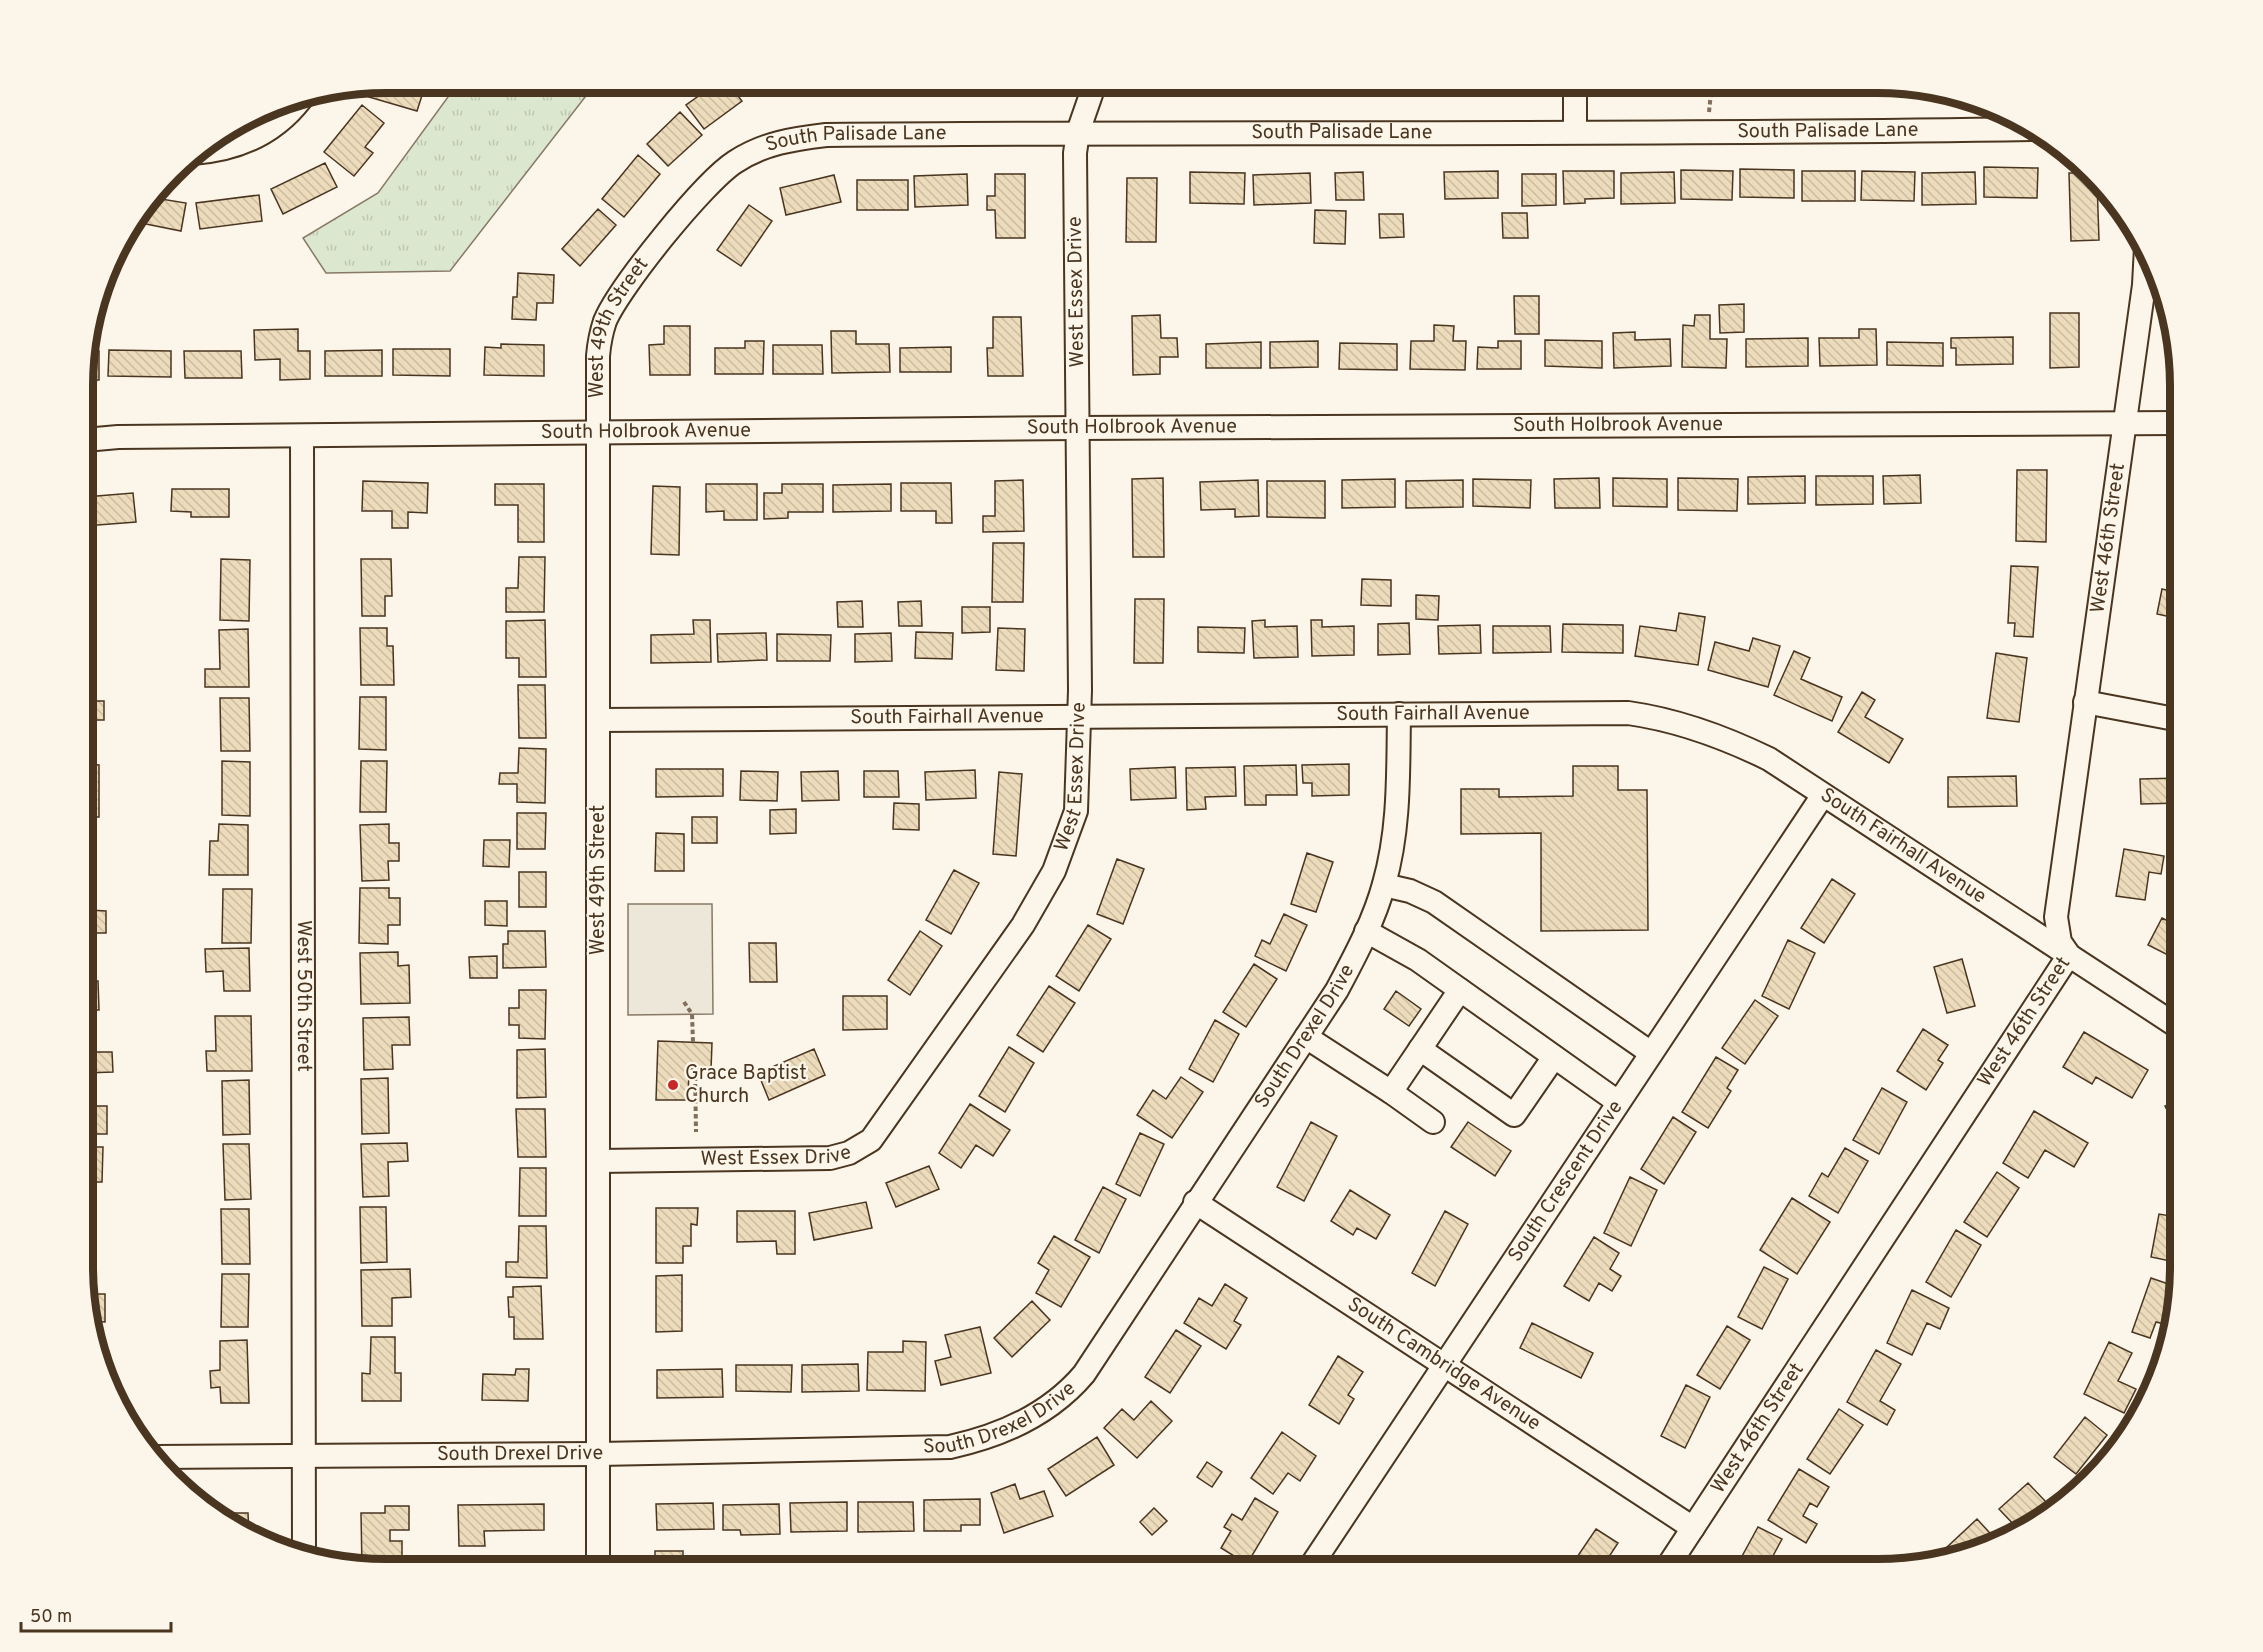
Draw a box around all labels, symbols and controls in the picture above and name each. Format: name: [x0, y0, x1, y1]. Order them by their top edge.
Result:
street label: South Palisade Lane: [1737, 118, 1919, 145]
street label: South Palisade Lane: [1251, 120, 1433, 146]
street label: South Palisade Lane: [763, 121, 947, 159]
street label: West Essex Drive: [1063, 216, 1091, 368]
street label: West 49th Street: [585, 253, 655, 398]
street label: South Holbrook Avenue: [1513, 412, 1723, 439]
street label: South Holbrook Avenue: [1027, 414, 1237, 441]
street label: South Holbrook Avenue: [541, 418, 751, 446]
street label: West 46th Street: [2085, 462, 2132, 615]
street label: South Fairhall Avenue: [1336, 701, 1530, 728]
street label: West Essex Drive: [1049, 702, 1093, 855]
street label: South Fairhall Avenue: [850, 704, 1044, 731]
street label: South Fairhall Avenue: [1815, 783, 1991, 910]
street label: West 49th Street: [586, 805, 612, 955]
street label: West 50th Street: [290, 920, 316, 1072]
street label: West 46th Street: [1973, 952, 2077, 1093]
street label: South Drexel Drive: [1249, 960, 1361, 1114]
place label: Grace Baptist Church: [685, 1061, 807, 1110]
marker: Grace Baptist Church: [666, 1078, 680, 1092]
street label: South Crescent Drive: [1503, 1096, 1629, 1268]
street label: West Essex Drive: [700, 1140, 854, 1173]
street label: South Cambridge Avenue: [1342, 1292, 1545, 1437]
street label: West 46th Street: [1706, 1358, 1810, 1499]
street label: South Drexel Drive: [923, 1376, 1082, 1461]
street label: South Drexel Drive: [437, 1441, 603, 1468]
scale bar: [21, 1595, 171, 1633]
text: 50 m: [30, 1606, 72, 1629]

